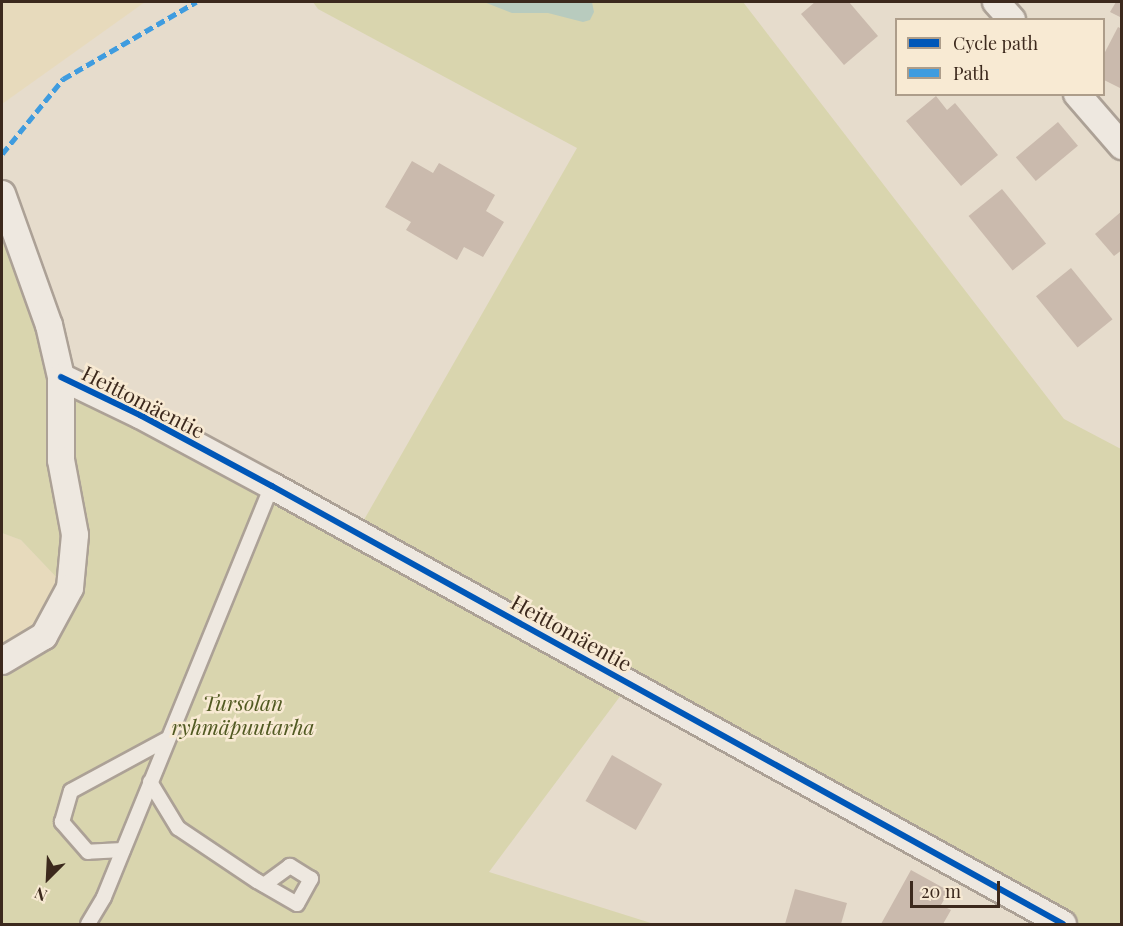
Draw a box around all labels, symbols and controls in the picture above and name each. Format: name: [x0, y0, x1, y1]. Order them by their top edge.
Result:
legend: [895, 18, 1105, 96]
text: Cycle path: [953, 31, 1038, 55]
text: Path: [953, 61, 989, 85]
street label: Heittomäentie: [78, 359, 210, 443]
street label: Heittomäentie: [507, 588, 637, 676]
park label: Tursolan ryhmäpuutarha: [172, 689, 314, 739]
north arrow: [18, 848, 78, 908]
scale bar: [913, 869, 1003, 907]
text: 20 m: [921, 879, 961, 903]
text: N: [31, 883, 50, 907]

